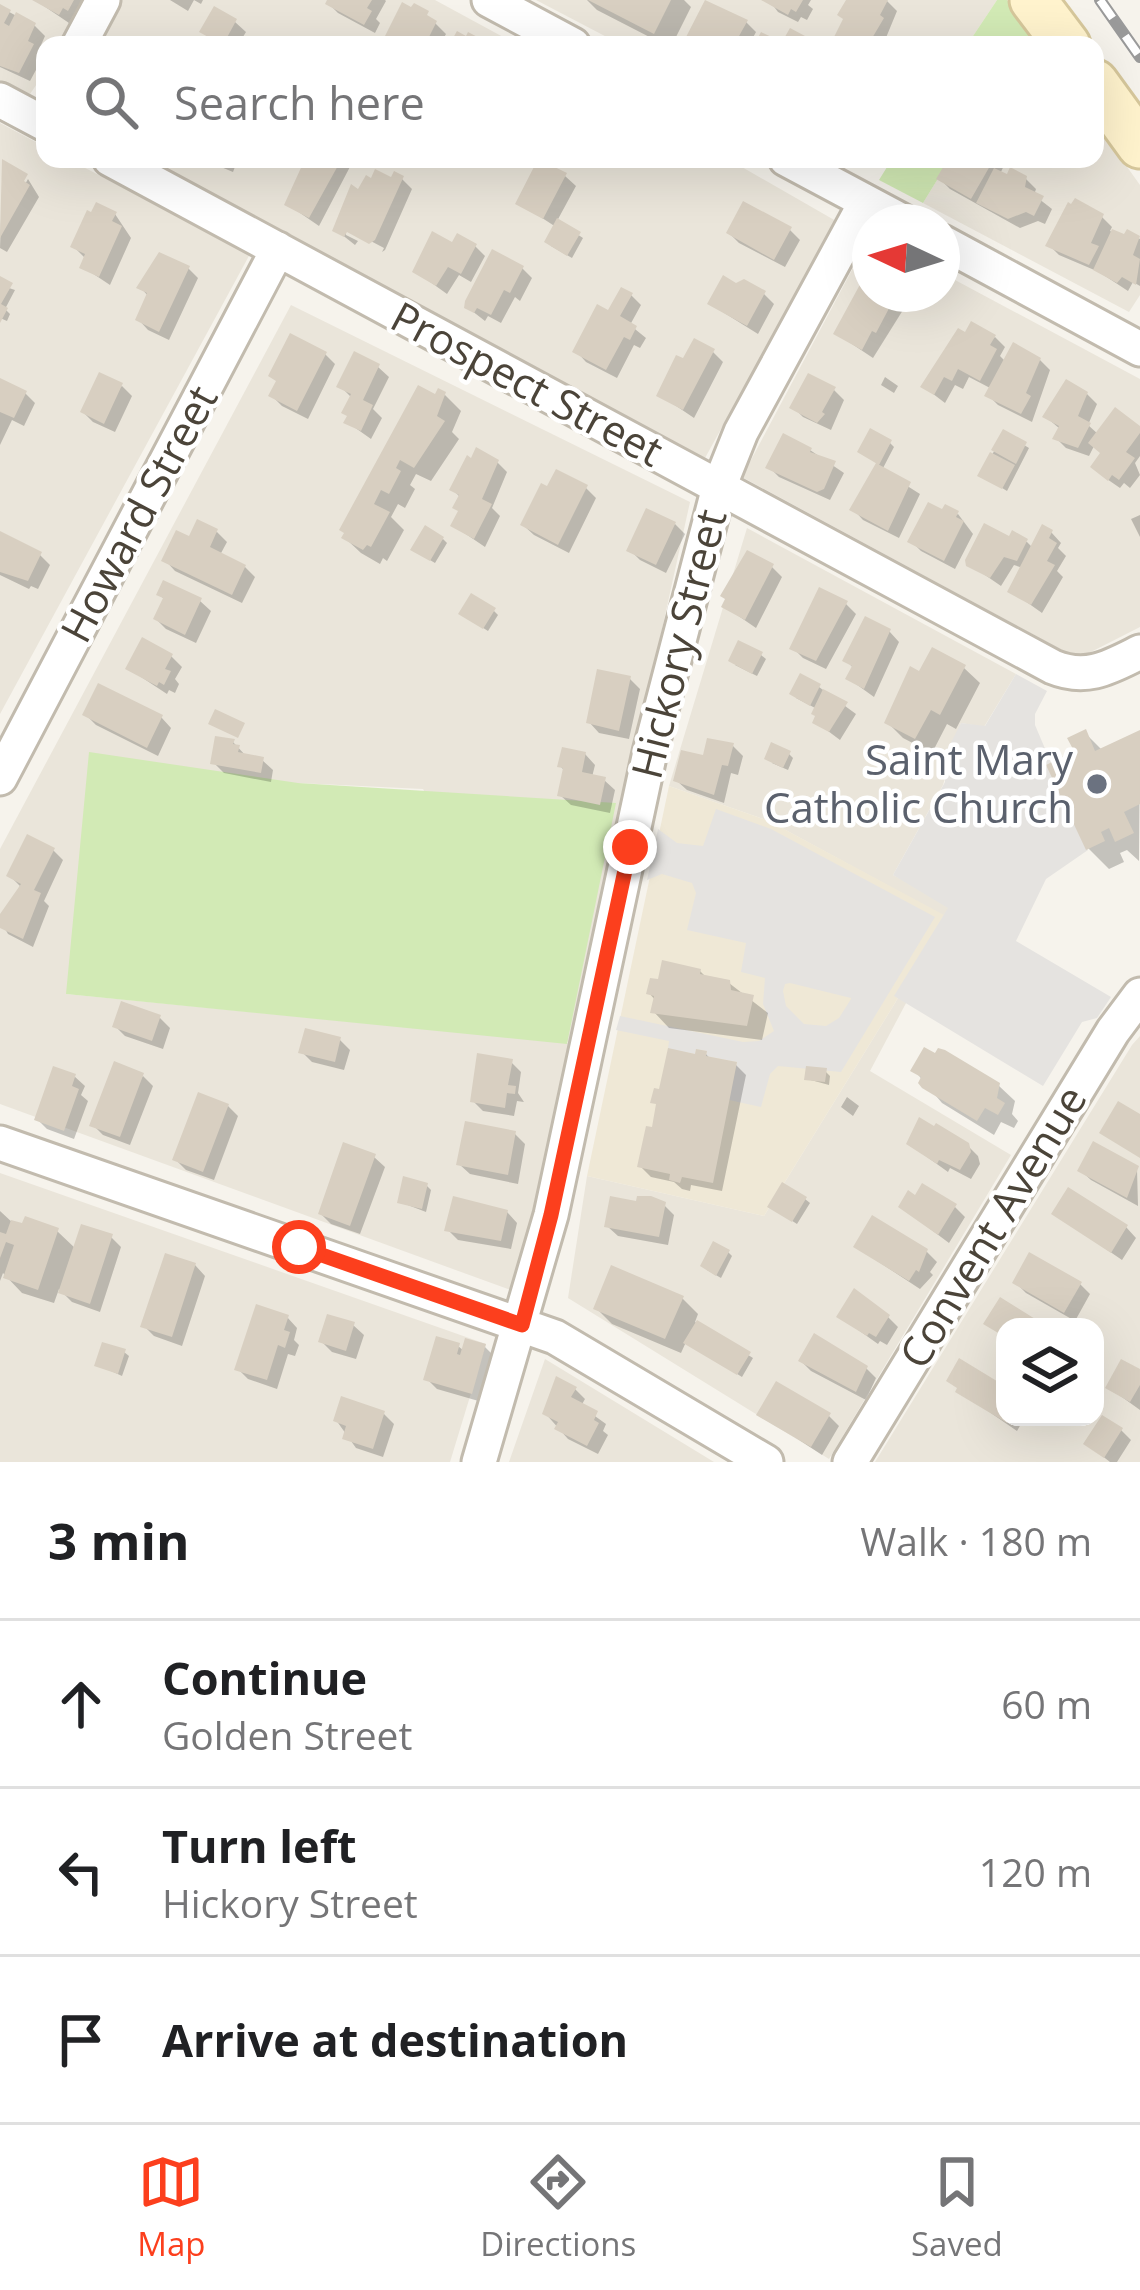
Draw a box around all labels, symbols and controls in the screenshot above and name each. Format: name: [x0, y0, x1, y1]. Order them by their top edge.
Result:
search box: [36, 36, 1104, 168]
icon: search: [78, 69, 144, 135]
text: Search here: [174, 72, 425, 133]
north arrow: [852, 204, 960, 312]
street label: Prospect Street: [382, 287, 674, 478]
street label: Howard Street: [46, 375, 229, 652]
street label: Hickory Street: [617, 503, 739, 784]
place label: Saint Mary Catholic Church: [764, 730, 1074, 835]
marker: Saint Mary Catholic Church: [1084, 771, 1110, 797]
route end: [603, 820, 657, 874]
street label: Convent Avenue: [885, 1074, 1099, 1378]
route start: [272, 1220, 326, 1274]
map controls: [996, 1318, 1104, 1426]
button: layers: [996, 1318, 1104, 1426]
text: 3 min: [48, 1505, 190, 1575]
text: Walk · 180 m: [860, 1514, 1092, 1567]
text: Continue: [162, 1647, 367, 1708]
icon: ahead: [48, 1671, 114, 1737]
text: 60 m: [1001, 1677, 1092, 1730]
text: Golden Street: [162, 1708, 412, 1761]
text: Turn left: [162, 1815, 357, 1876]
icon: left: [48, 1839, 114, 1905]
text: 120 m: [979, 1845, 1092, 1898]
text: Hickory Street: [162, 1876, 418, 1929]
icon: arrive: [48, 2007, 114, 2073]
text: Arrive at destination: [162, 2009, 628, 2070]
tab: Map: [137, 2149, 206, 2266]
tab: Directions: [480, 2149, 636, 2266]
tab: Saved: [911, 2149, 1003, 2266]

